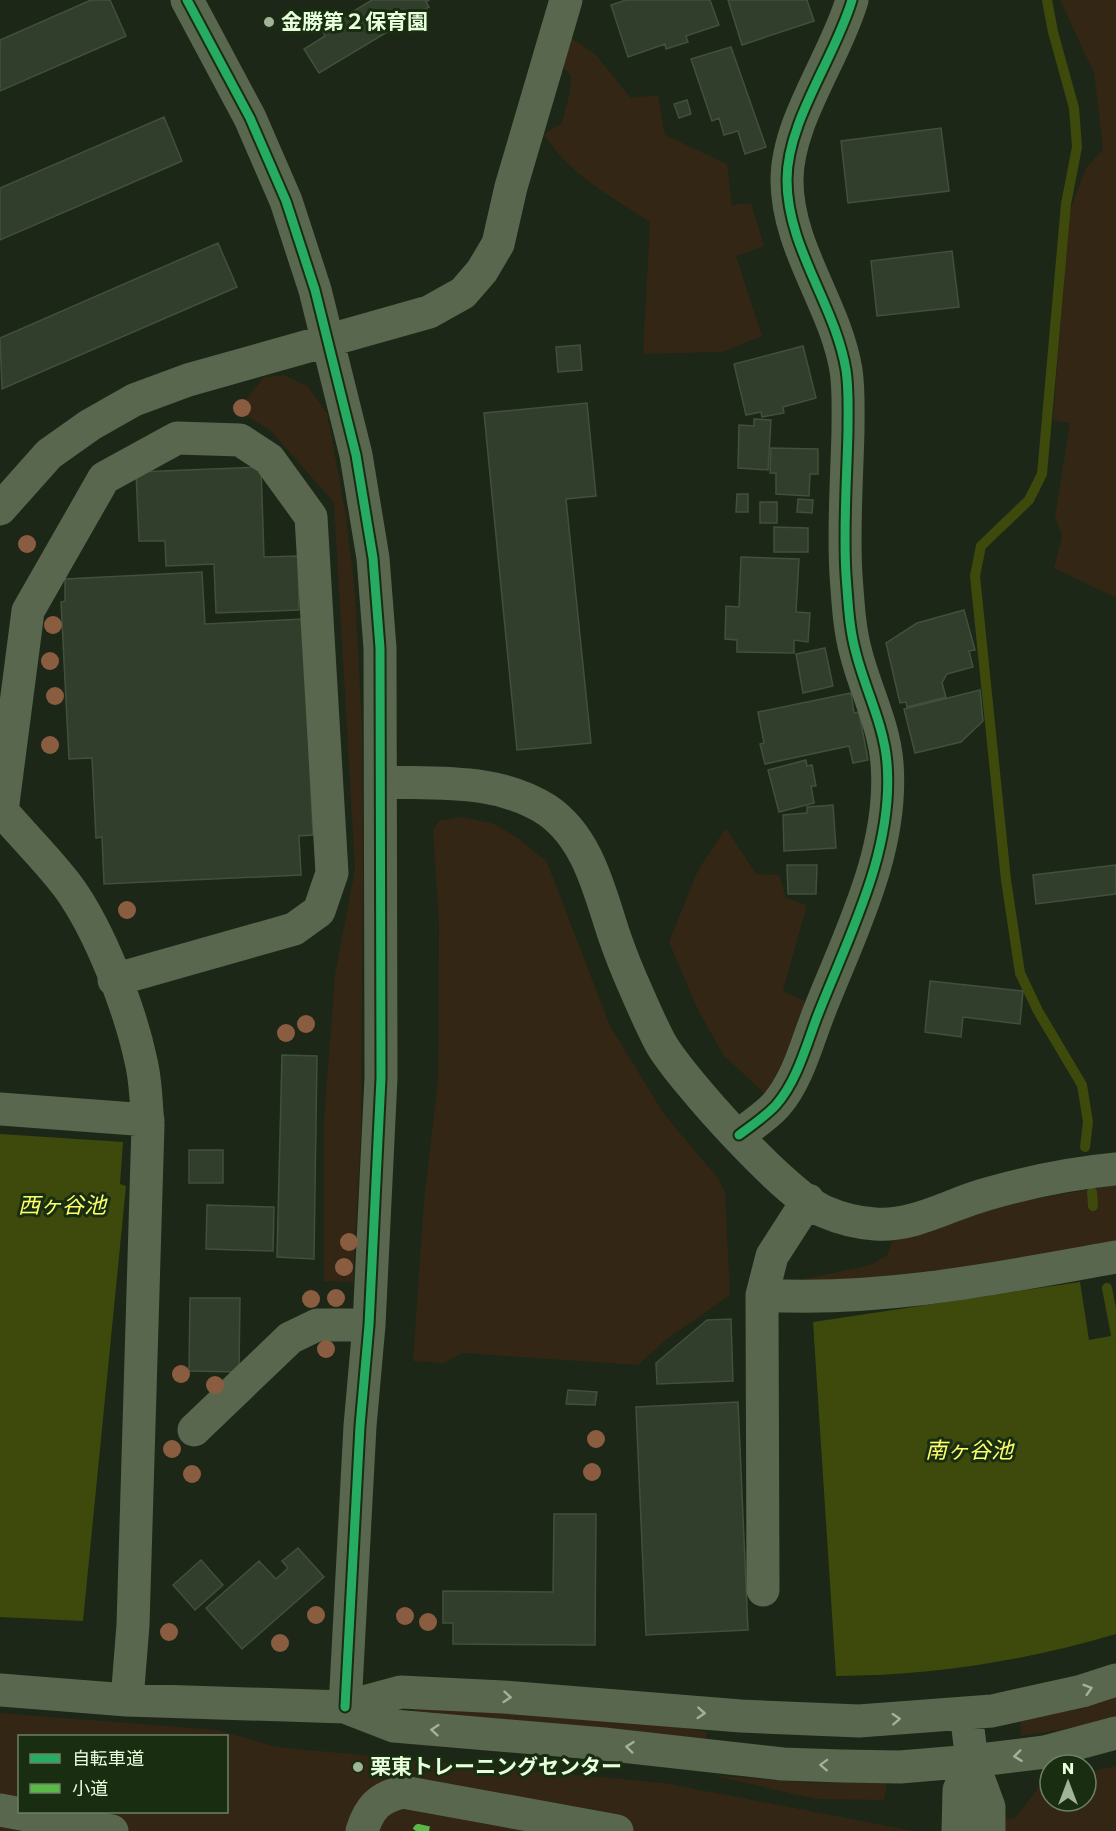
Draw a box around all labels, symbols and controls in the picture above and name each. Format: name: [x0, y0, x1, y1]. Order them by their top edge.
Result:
place label: 金勝第２保育園: [281, 7, 428, 36]
marker: 金勝第２保育園: [262, 15, 276, 29]
water label: 西ヶ谷池: [18, 1190, 108, 1221]
water label: 南ヶ谷池: [925, 1435, 1015, 1466]
one-way arrow: [1082, 1684, 1093, 1696]
one-way arrow: [502, 1690, 511, 1703]
one-way arrow: [696, 1707, 705, 1720]
one-way arrow: [891, 1712, 900, 1725]
one-way arrow: [431, 1724, 440, 1737]
legend: [18, 1735, 228, 1813]
one-way arrow: [625, 1741, 634, 1754]
text: 自転車道: [72, 1746, 144, 1771]
one-way arrow: [1014, 1749, 1023, 1761]
place label: 栗東トレーニングセンター: [370, 1752, 622, 1781]
north arrow: [1038, 1753, 1098, 1813]
text: N: [1062, 1757, 1074, 1780]
one-way arrow: [819, 1759, 828, 1772]
marker: 栗東トレーニングセンター: [351, 1760, 365, 1774]
text: 小道: [72, 1776, 108, 1801]

